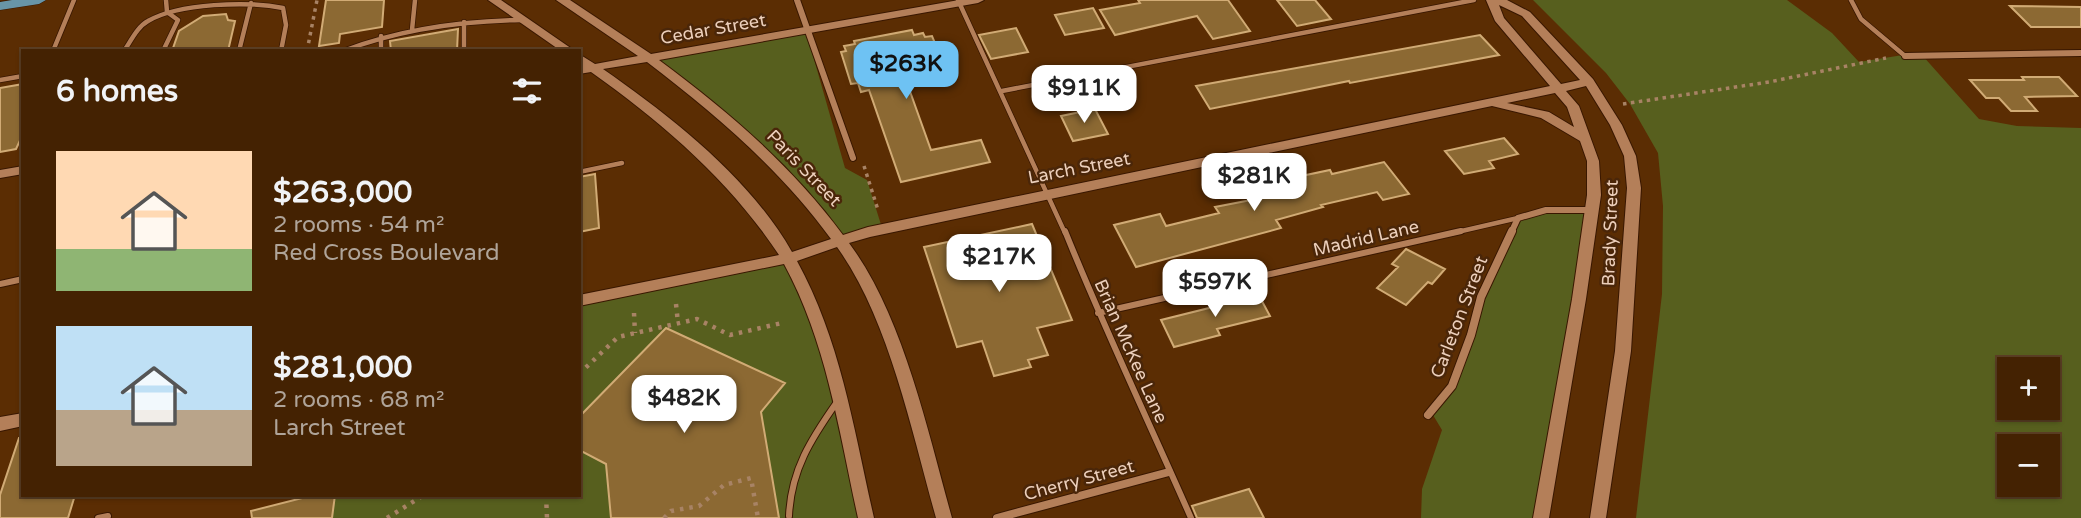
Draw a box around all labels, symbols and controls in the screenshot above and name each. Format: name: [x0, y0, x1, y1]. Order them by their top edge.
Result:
street label: Cedar Street: [658, 9, 768, 49]
pin: $263K: [857, 42, 955, 101]
text: $263K: [870, 50, 942, 78]
pin: $911K: [1035, 66, 1133, 125]
icon: filters: [508, 72, 546, 110]
text: 6 homes: [56, 73, 178, 110]
text: $911K: [1048, 74, 1120, 102]
street label: Paris Street: [762, 125, 846, 211]
street label: Larch Street: [1026, 147, 1132, 189]
pin: $281K: [1205, 154, 1303, 213]
text: $281K: [1218, 162, 1290, 190]
text: $263,000: [273, 174, 412, 211]
icon: home: [112, 179, 196, 263]
street label: Brady Street: [1597, 179, 1623, 287]
text: 2 rooms · 54 m²: [273, 211, 444, 239]
street label: Madrid Lane: [1311, 215, 1421, 261]
pin: $217K: [950, 234, 1048, 294]
text: Red Cross Boulevard: [273, 239, 500, 267]
text: $217K: [963, 243, 1035, 271]
street label: Carleton Street: [1426, 253, 1492, 381]
pin: $597K: [1166, 260, 1264, 319]
text: $597K: [1179, 268, 1251, 296]
street label: Brian McKee Lane: [1089, 276, 1173, 426]
text: $281,000: [273, 349, 412, 386]
icon: home: [112, 354, 196, 438]
map controls: [1997, 357, 2060, 497]
button: +: [1997, 357, 2060, 420]
pin: $482K: [635, 376, 733, 435]
text: $482K: [648, 384, 720, 412]
text: 2 rooms · 68 m²: [273, 386, 444, 414]
text: Larch Street: [273, 414, 406, 442]
button: −: [1997, 434, 2060, 497]
street label: Cherry Street: [1021, 455, 1137, 505]

